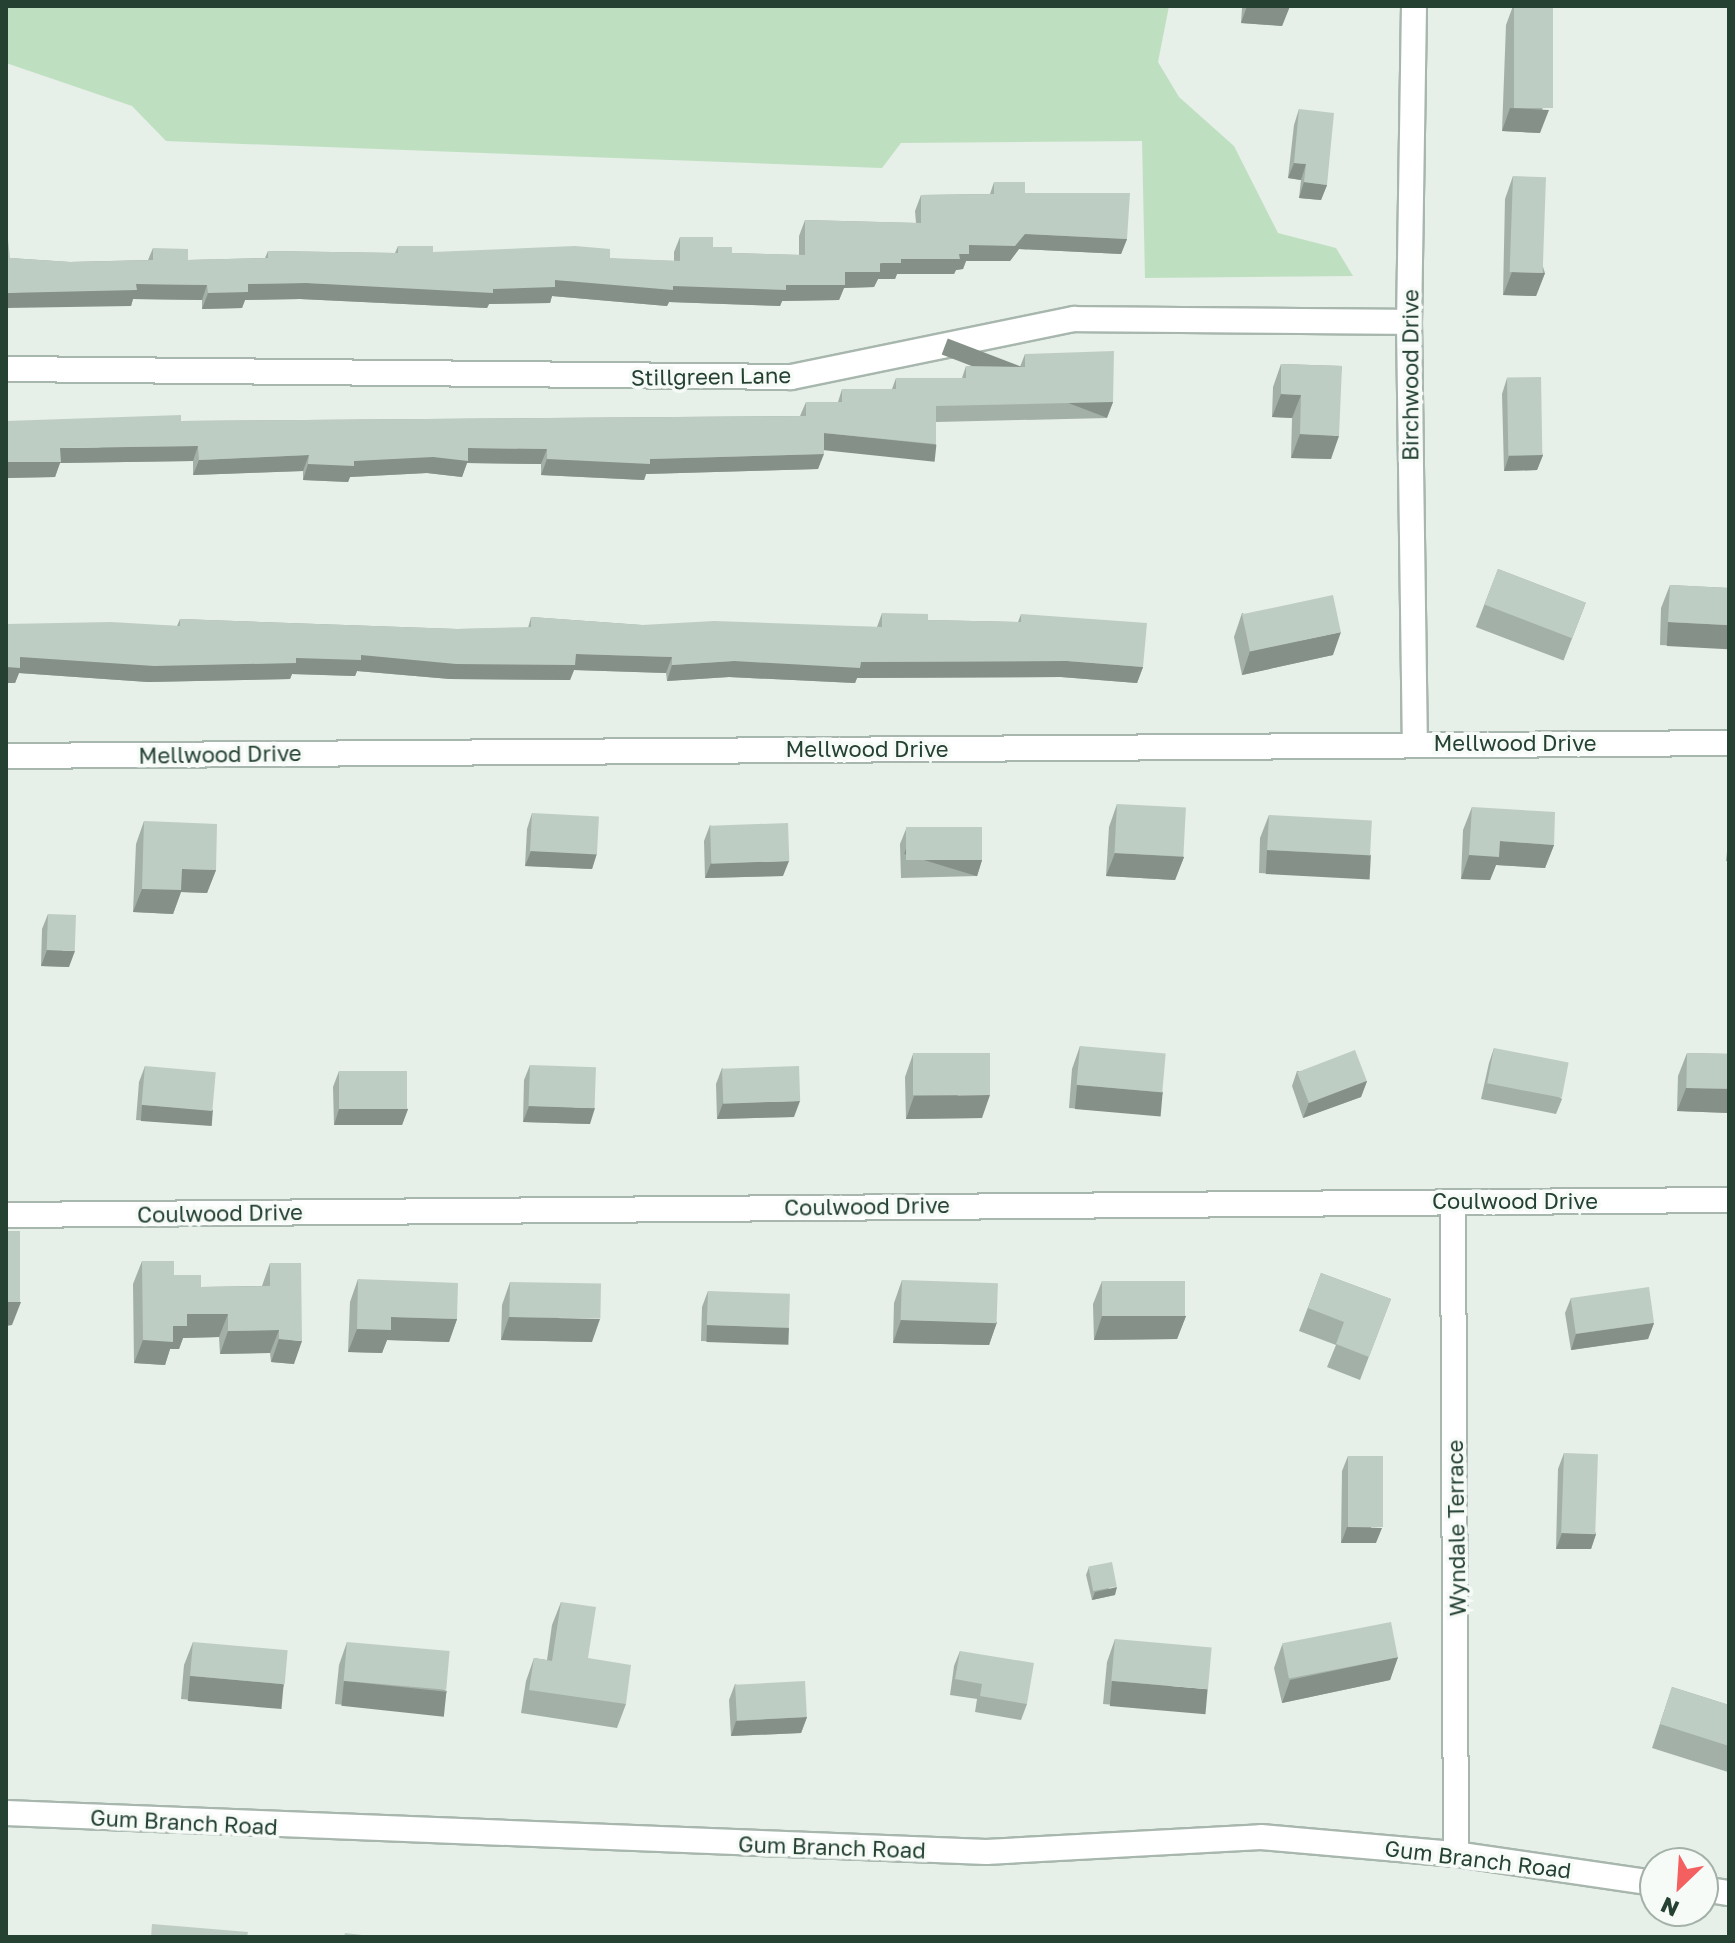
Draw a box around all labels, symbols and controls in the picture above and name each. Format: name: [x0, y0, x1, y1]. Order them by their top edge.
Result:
street label: Birchwood Drive: [1397, 289, 1423, 461]
street label: Stillgreen Lane: [631, 361, 791, 391]
street label: Mellwood Drive: [1433, 730, 1597, 756]
street label: Mellwood Drive: [785, 736, 949, 762]
street label: Mellwood Drive: [138, 739, 302, 769]
street label: Coulwood Drive: [1432, 1188, 1598, 1214]
street label: Coulwood Drive: [784, 1191, 950, 1221]
street label: Coulwood Drive: [137, 1198, 303, 1228]
street label: Wyndale Terrace: [1441, 1440, 1471, 1616]
street label: Gum Branch Road: [90, 1804, 278, 1840]
street label: Gum Branch Road: [738, 1831, 926, 1863]
street label: Gum Branch Road: [1383, 1834, 1573, 1884]
north arrow: [1639, 1847, 1719, 1927]
text: N: [1656, 1892, 1683, 1923]

